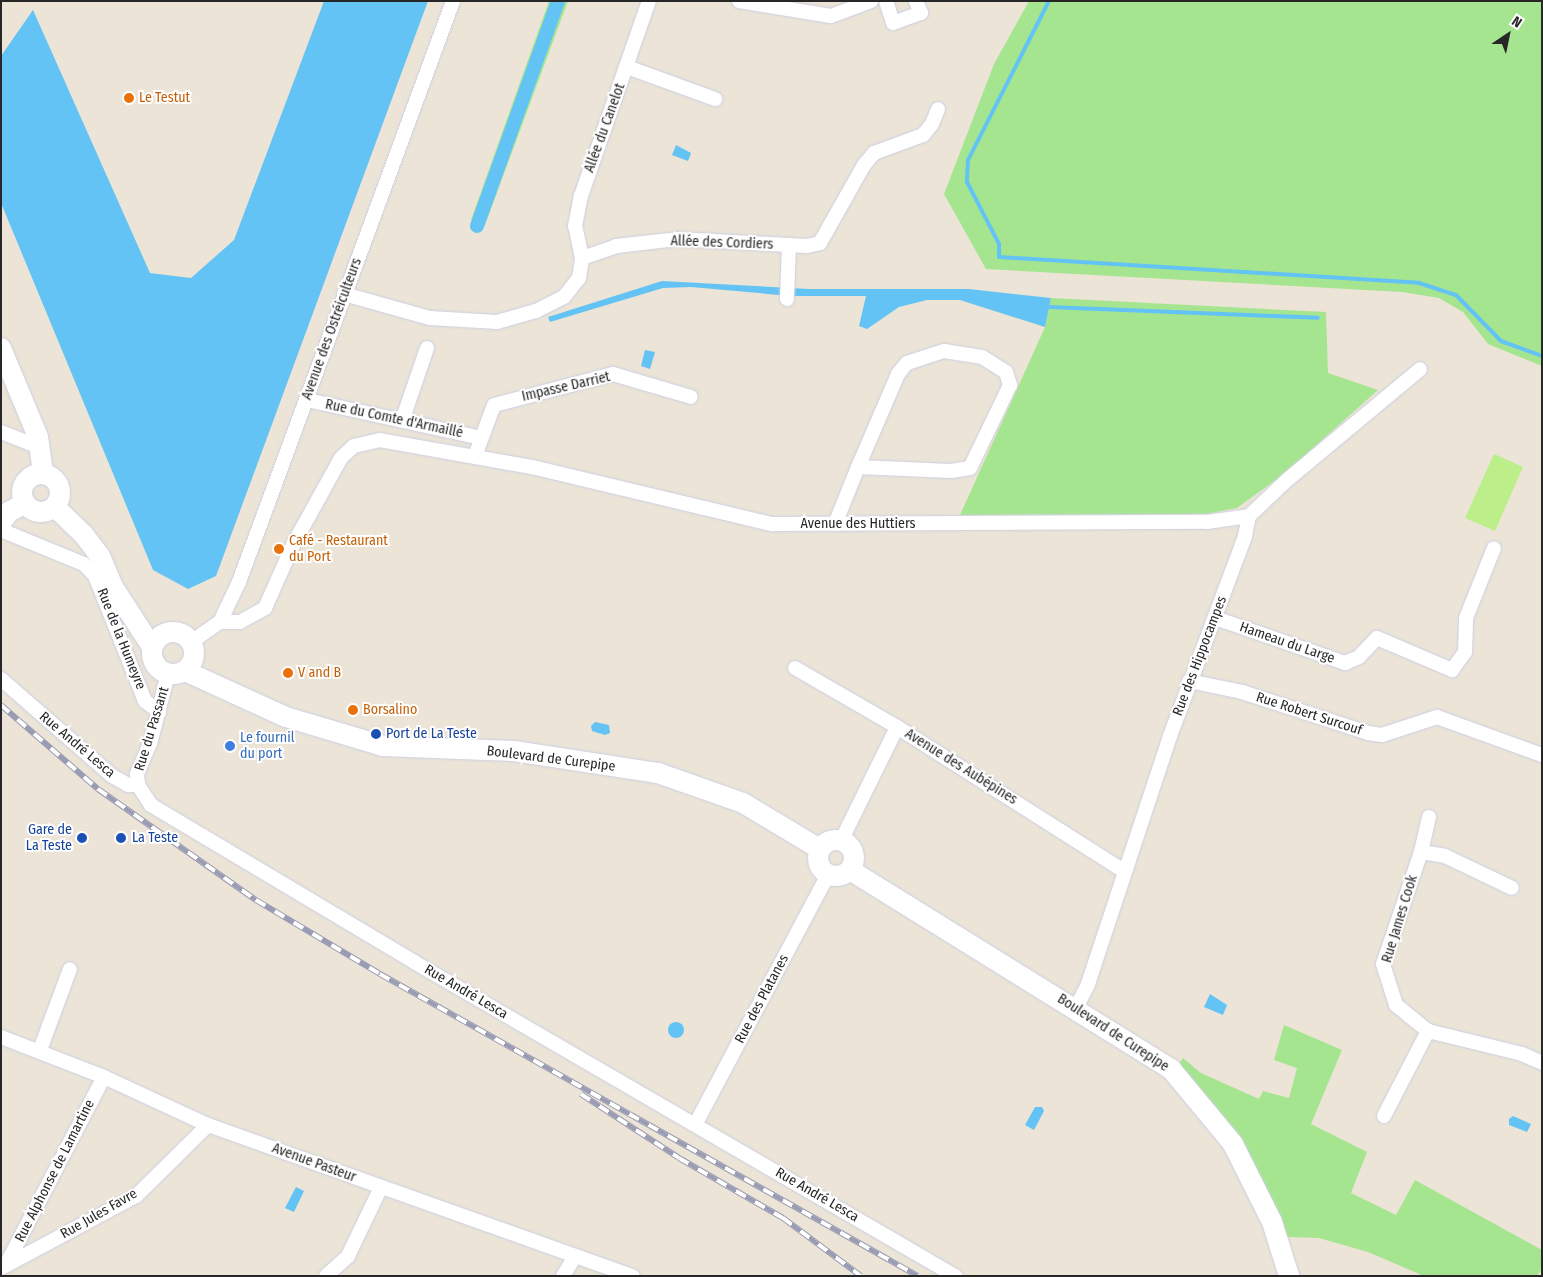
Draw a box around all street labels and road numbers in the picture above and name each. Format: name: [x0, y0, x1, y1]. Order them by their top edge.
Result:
street label: Allée du Canelot: [581, 81, 629, 175]
street label: Allée des Cordiers: [670, 233, 774, 253]
street label: Avenue des Ostréiculteurs: [299, 256, 365, 402]
street label: Impasse Darriet: [520, 369, 612, 405]
street label: Rue du Comte d'Armaillé: [324, 396, 464, 442]
street label: Avenue des Huttiers: [800, 516, 916, 532]
street label: Rue de la Humeyre: [93, 586, 149, 692]
street label: Rue des Hippocampes: [1169, 594, 1231, 718]
street label: Hameau du Large: [1237, 619, 1337, 667]
street label: Rue du Passant: [131, 685, 173, 773]
street label: Rue Robert Surcouf: [1254, 689, 1364, 739]
street label: Rue André Lesca: [36, 708, 118, 782]
street label: Avenue des Aubépines: [902, 726, 1020, 808]
street label: Boulevard de Curepipe: [486, 743, 616, 775]
street label: Rue James Cook: [1379, 873, 1421, 965]
street label: Rue des Platanes: [732, 952, 792, 1046]
street label: Rue André Lesca: [421, 961, 511, 1023]
street label: Boulevard de Curepipe: [1054, 991, 1172, 1075]
street label: Rue Alphonse de Lamartine: [12, 1097, 98, 1245]
street label: Avenue Pasteur: [270, 1140, 358, 1186]
street label: Rue André Lesca: [772, 1164, 862, 1226]
street label: Rue Jules Favre: [58, 1185, 140, 1243]

